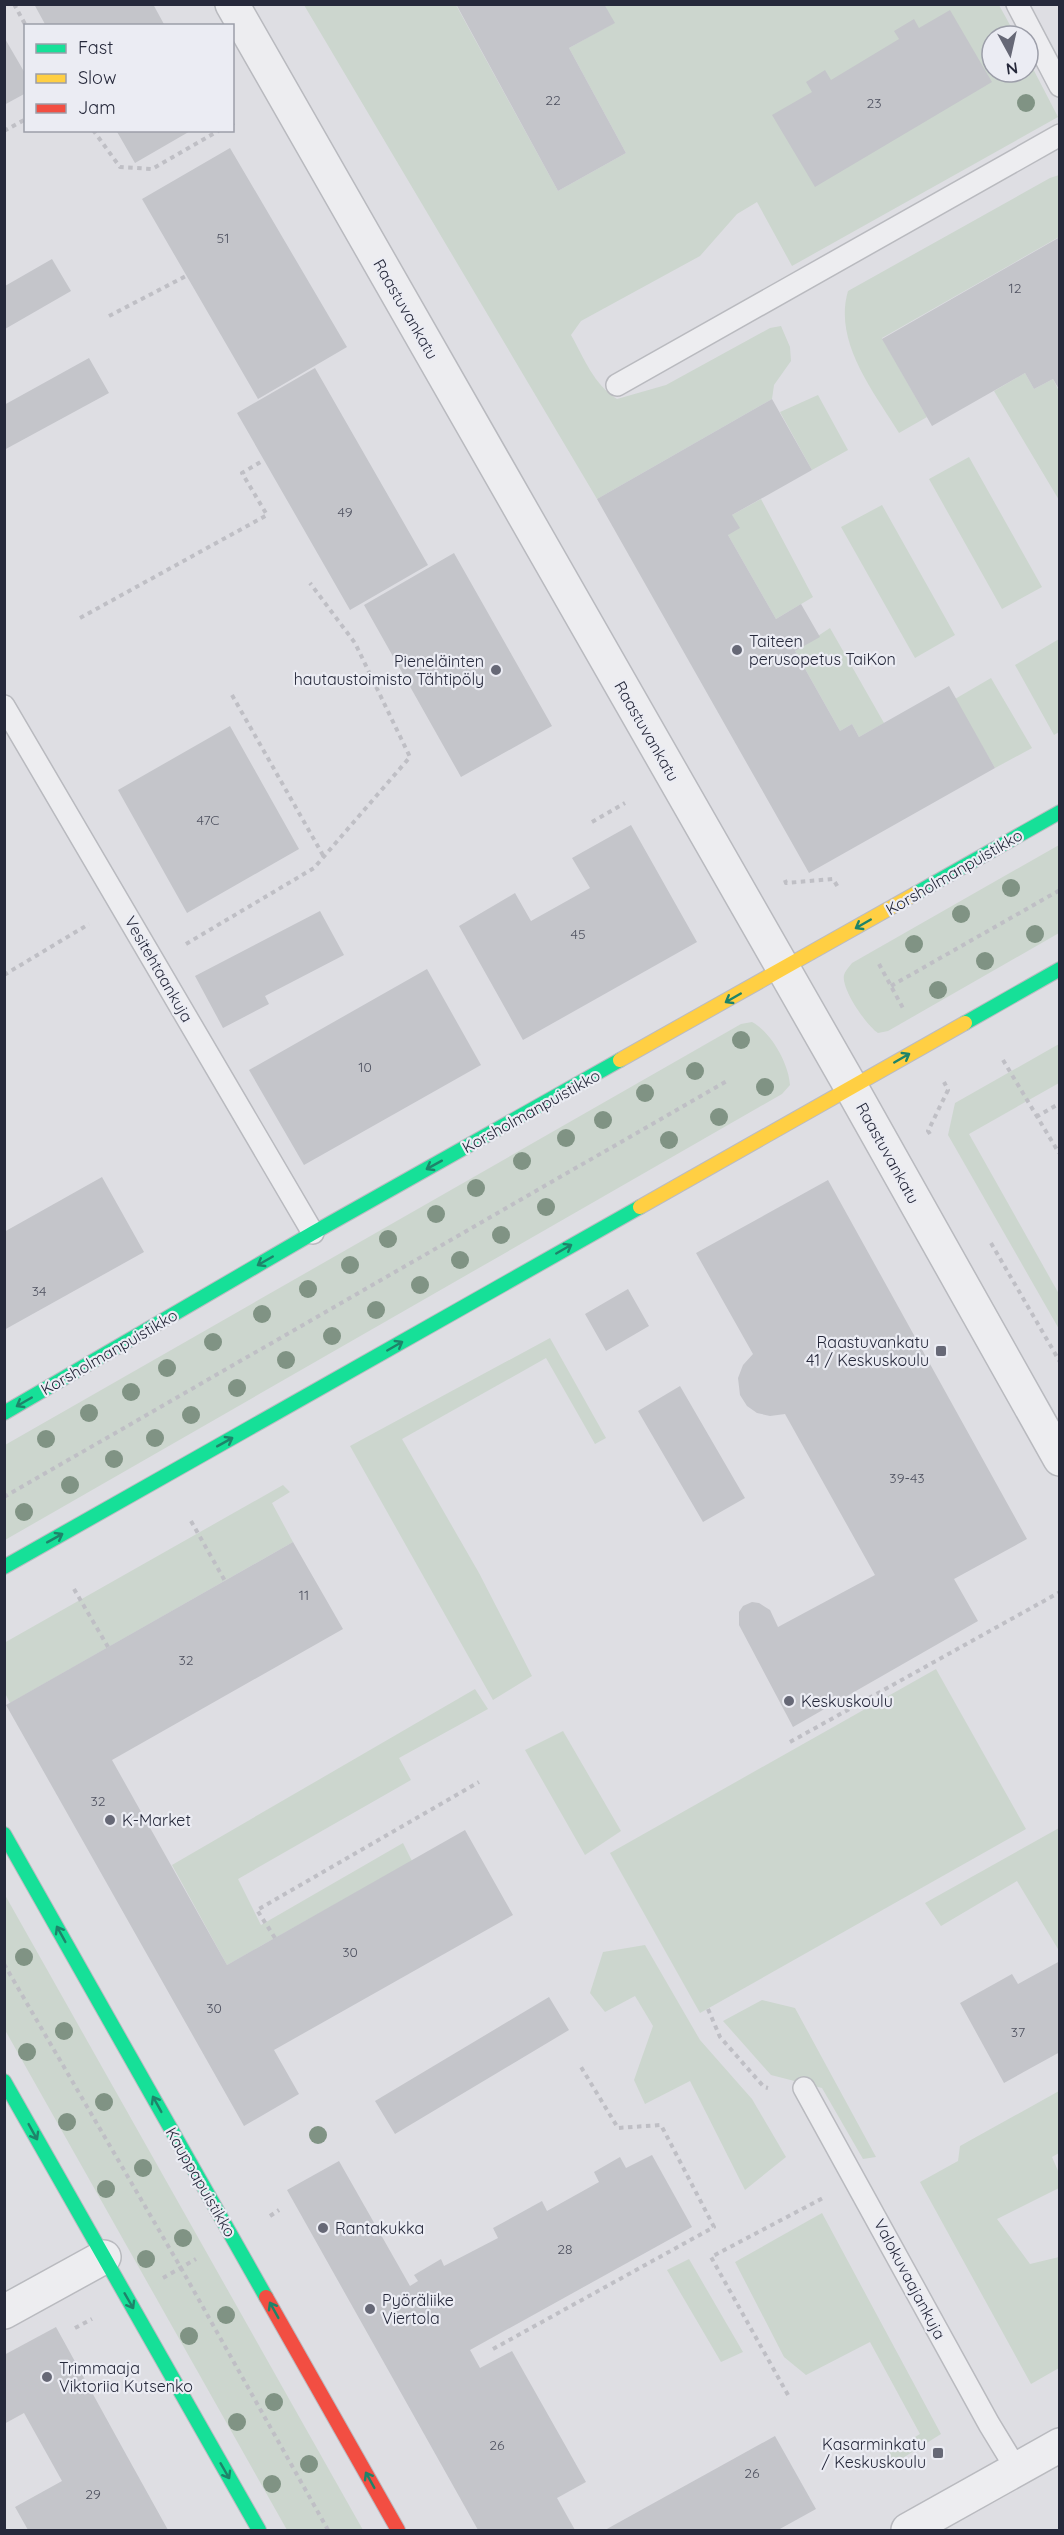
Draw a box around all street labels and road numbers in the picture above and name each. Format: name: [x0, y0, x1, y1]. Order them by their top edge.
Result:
street label: Raastuvankatu: [369, 255, 443, 363]
street label: Raastuvankatu: [610, 677, 684, 785]
street label: Korsholmanpuistikko: [882, 825, 1026, 919]
street label: Vesitehtaankuja: [120, 912, 198, 1026]
street label: Korsholmanpuistikko: [458, 1065, 604, 1157]
street label: Raastuvankatu: [852, 1099, 924, 1207]
street label: Korsholmanpuistikko: [37, 1305, 181, 1399]
street label: Kauppapuistikko: [161, 2124, 241, 2240]
street label: Valokuvaajankuja: [870, 2215, 950, 2343]

